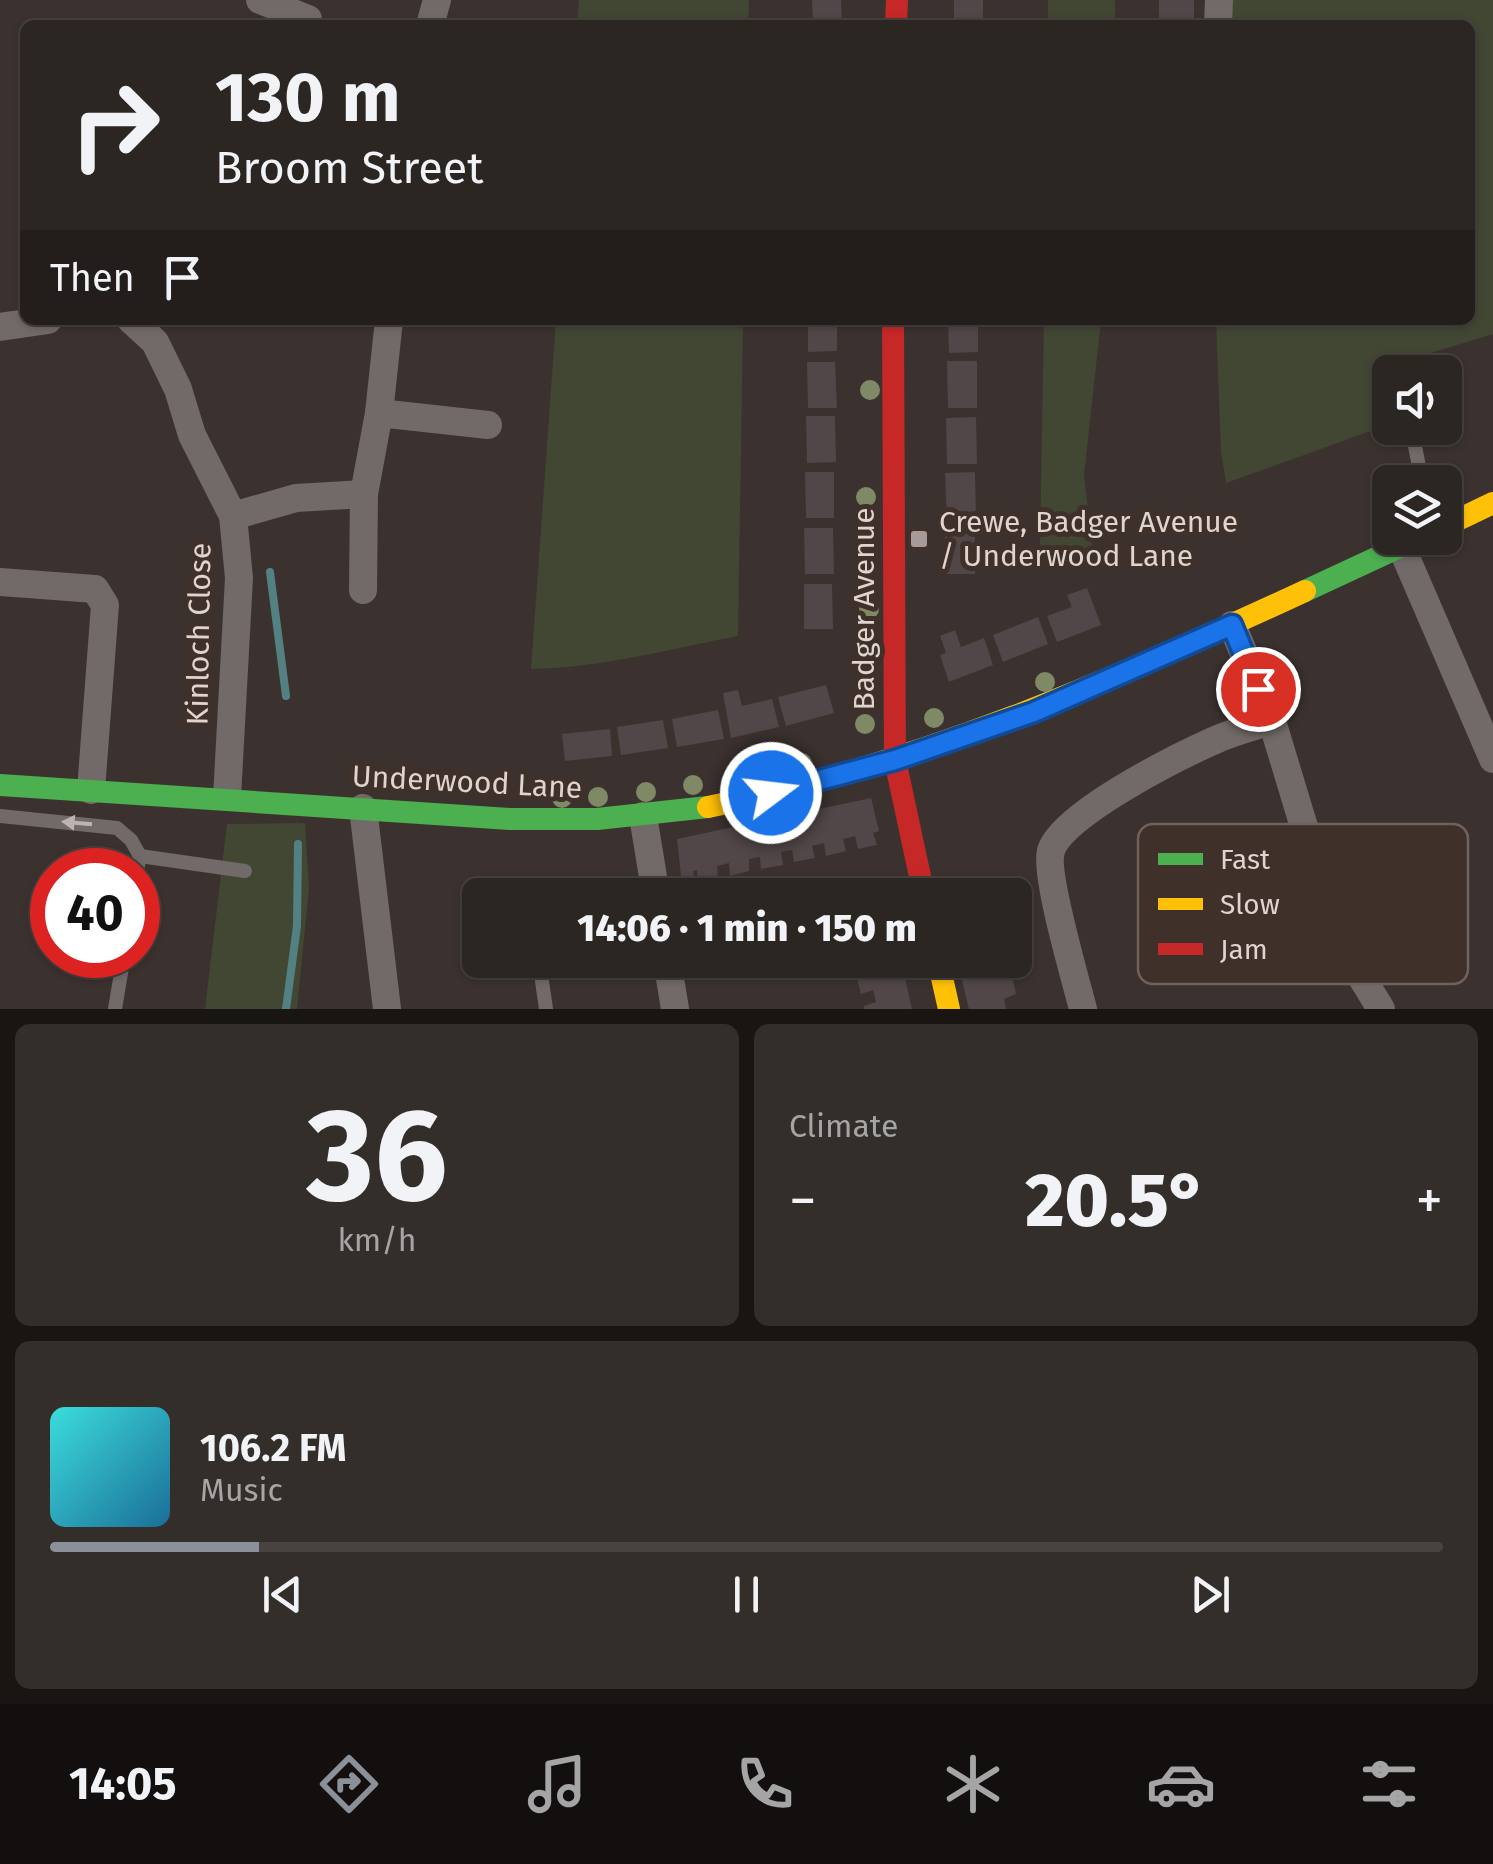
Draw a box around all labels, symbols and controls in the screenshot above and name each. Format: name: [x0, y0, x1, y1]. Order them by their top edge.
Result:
text: 130 m: [215, 56, 401, 140]
icon: right: [50, 60, 180, 190]
text: Broom Street: [215, 141, 484, 195]
icon: arrive: [155, 250, 210, 305]
text: Then: [50, 255, 135, 301]
map controls: [1372, 355, 1462, 555]
button: sound: [1372, 355, 1462, 445]
button: layers: [1372, 465, 1462, 555]
place label: Crewe, Badger Avenue / Underwood Lane: [939, 504, 1238, 574]
street label: Badger Avenue: [846, 507, 882, 711]
marker: Crewe, Badger Avenue / Underwood Lane: [908, 528, 930, 550]
street label: Kinloch Close: [179, 542, 219, 726]
pin: [1216, 647, 1301, 732]
icon: arrive: [1231, 662, 1286, 717]
position arrow: [719, 741, 823, 845]
street label: Underwood Lane: [351, 758, 583, 806]
one-way arrow: [61, 814, 93, 830]
legend: [1138, 824, 1468, 984]
text: Fast: [1220, 843, 1271, 876]
speed limit sign: 40: [30, 848, 160, 978]
text: Slow: [1220, 888, 1280, 921]
text: 14:06 · 1 min · 150 m: [577, 905, 917, 951]
text: Jam: [1220, 933, 1268, 966]
text: 36: [307, 1078, 447, 1234]
text: Climate: [789, 1107, 898, 1145]
text: 20.5°: [1025, 1156, 1207, 1246]
text: −: [789, 1168, 817, 1234]
text: +: [1416, 1168, 1443, 1234]
text: km/h: [337, 1221, 417, 1259]
text: 106.2 FM: [200, 1425, 346, 1471]
text: Music: [200, 1471, 283, 1509]
icon: previous: [255, 1567, 310, 1622]
icon: pause: [719, 1567, 774, 1622]
icon: next: [1183, 1567, 1238, 1622]
icon: directions: [314, 1749, 384, 1819]
icon: music: [522, 1749, 592, 1819]
icon: phone: [730, 1749, 800, 1819]
icon: climate: [938, 1749, 1008, 1819]
icon: car: [1146, 1749, 1216, 1819]
icon: filters: [1354, 1749, 1424, 1819]
text: 14:05: [69, 1757, 177, 1811]

